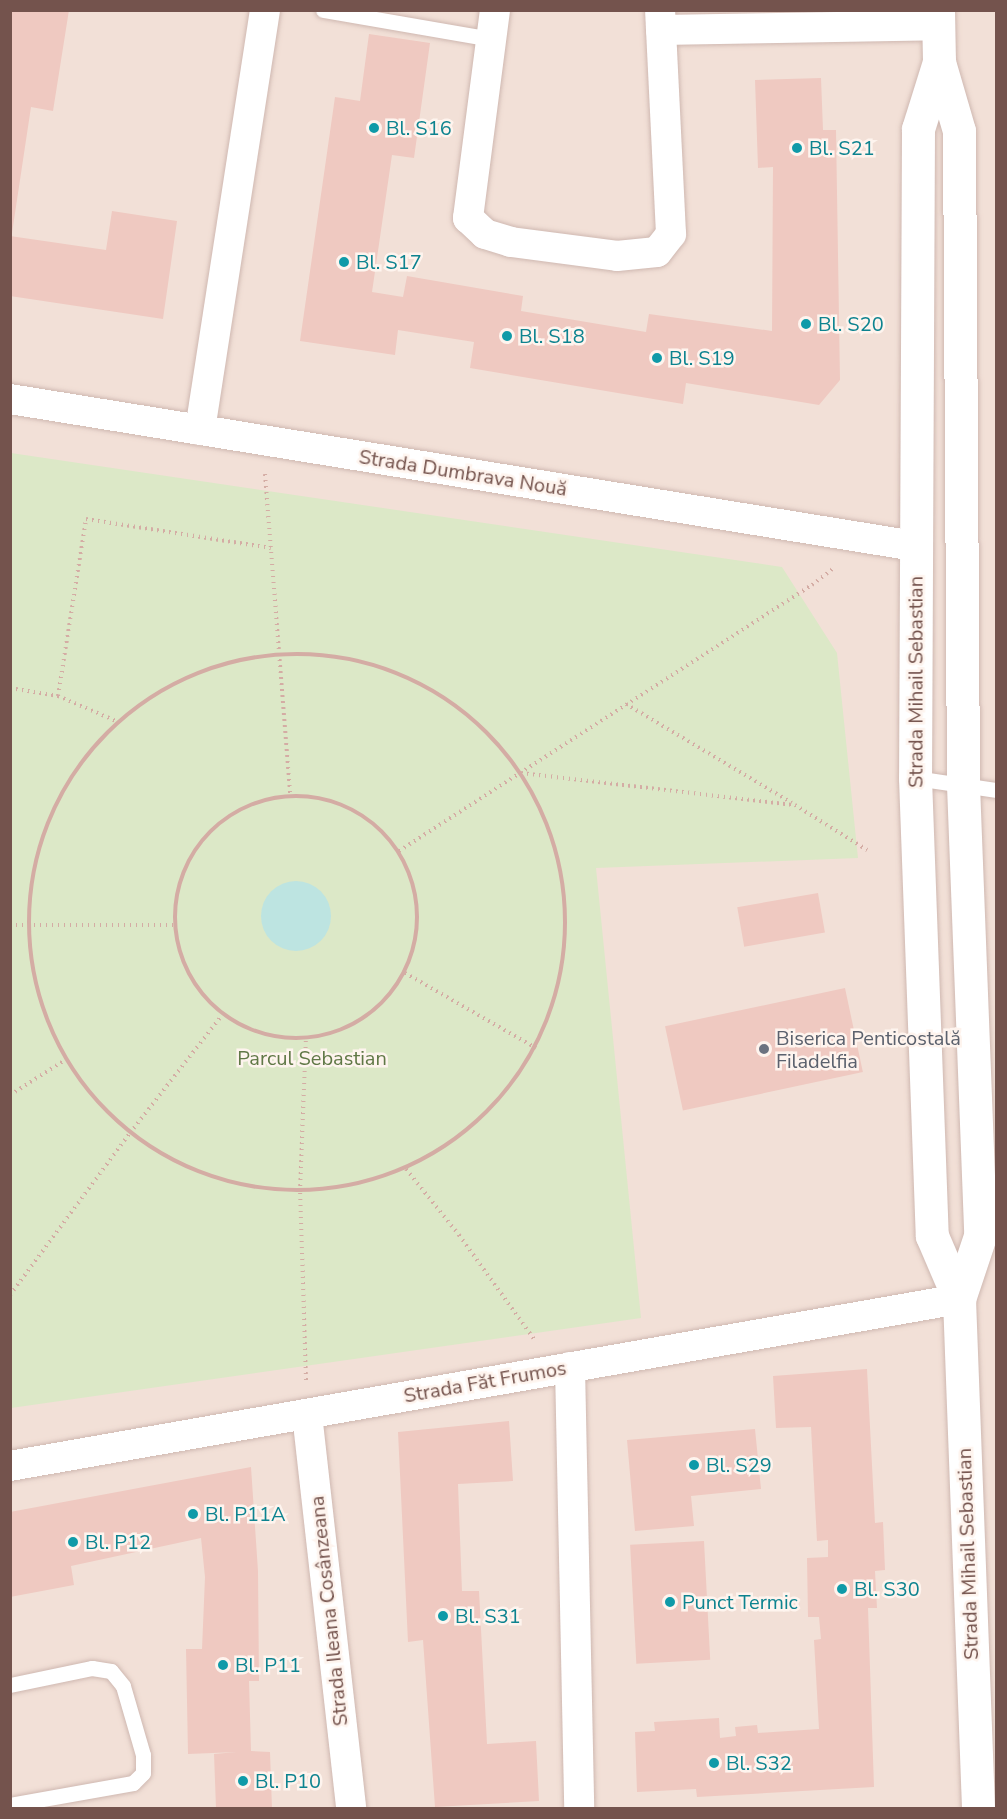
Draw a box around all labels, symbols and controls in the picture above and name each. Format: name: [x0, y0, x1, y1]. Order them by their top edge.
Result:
place label: Bl. S16: [386, 116, 452, 140]
marker: Bl. S16: [367, 121, 381, 135]
place label: Bl. S21: [809, 136, 875, 160]
marker: Bl. S21: [790, 141, 804, 155]
place label: Bl. S17: [356, 250, 422, 274]
marker: Bl. S17: [337, 255, 351, 269]
place label: Bl. S20: [818, 312, 884, 336]
marker: Bl. S20: [799, 317, 813, 331]
place label: Bl. S18: [519, 324, 585, 348]
marker: Bl. S18: [500, 329, 514, 343]
place label: Bl. S19: [669, 346, 735, 370]
marker: Bl. S19: [650, 351, 664, 365]
street label: Strada Dumbrava Nouă: [357, 445, 569, 501]
street label: Strada Mihail Sebastian: [904, 576, 928, 788]
place label: Biserica Penticostală Filadelfia: [776, 1026, 961, 1073]
marker: Biserica Penticostală Filadelfia: [757, 1042, 771, 1056]
park label: Parcul Sebastian: [237, 1046, 387, 1070]
street label: Strada Făt Frumos: [402, 1356, 568, 1408]
street label: Strada Mihail Sebastian: [952, 1448, 984, 1660]
place label: Bl. S29: [706, 1453, 772, 1477]
marker: Bl. S29: [687, 1458, 701, 1472]
street label: Strada Ileana Cosânzeana: [305, 1495, 353, 1727]
place label: Bl. P11A: [205, 1502, 286, 1526]
marker: Bl. P11A: [186, 1507, 200, 1521]
place label: Bl. P12: [85, 1530, 151, 1554]
marker: Bl. P12: [66, 1535, 80, 1549]
place label: Bl. S30: [854, 1577, 920, 1601]
marker: Bl. S30: [835, 1582, 849, 1596]
place label: Punct Termic: [682, 1590, 798, 1614]
marker: Punct Termic: [663, 1595, 677, 1609]
place label: Bl. S31: [455, 1604, 521, 1628]
marker: Bl. S31: [436, 1609, 450, 1623]
place label: Bl. P11: [235, 1653, 301, 1677]
marker: Bl. P11: [216, 1658, 230, 1672]
place label: Bl. S32: [726, 1751, 792, 1775]
marker: Bl. S32: [707, 1756, 721, 1770]
place label: Bl. P10: [255, 1769, 321, 1793]
marker: Bl. P10: [236, 1774, 250, 1788]

